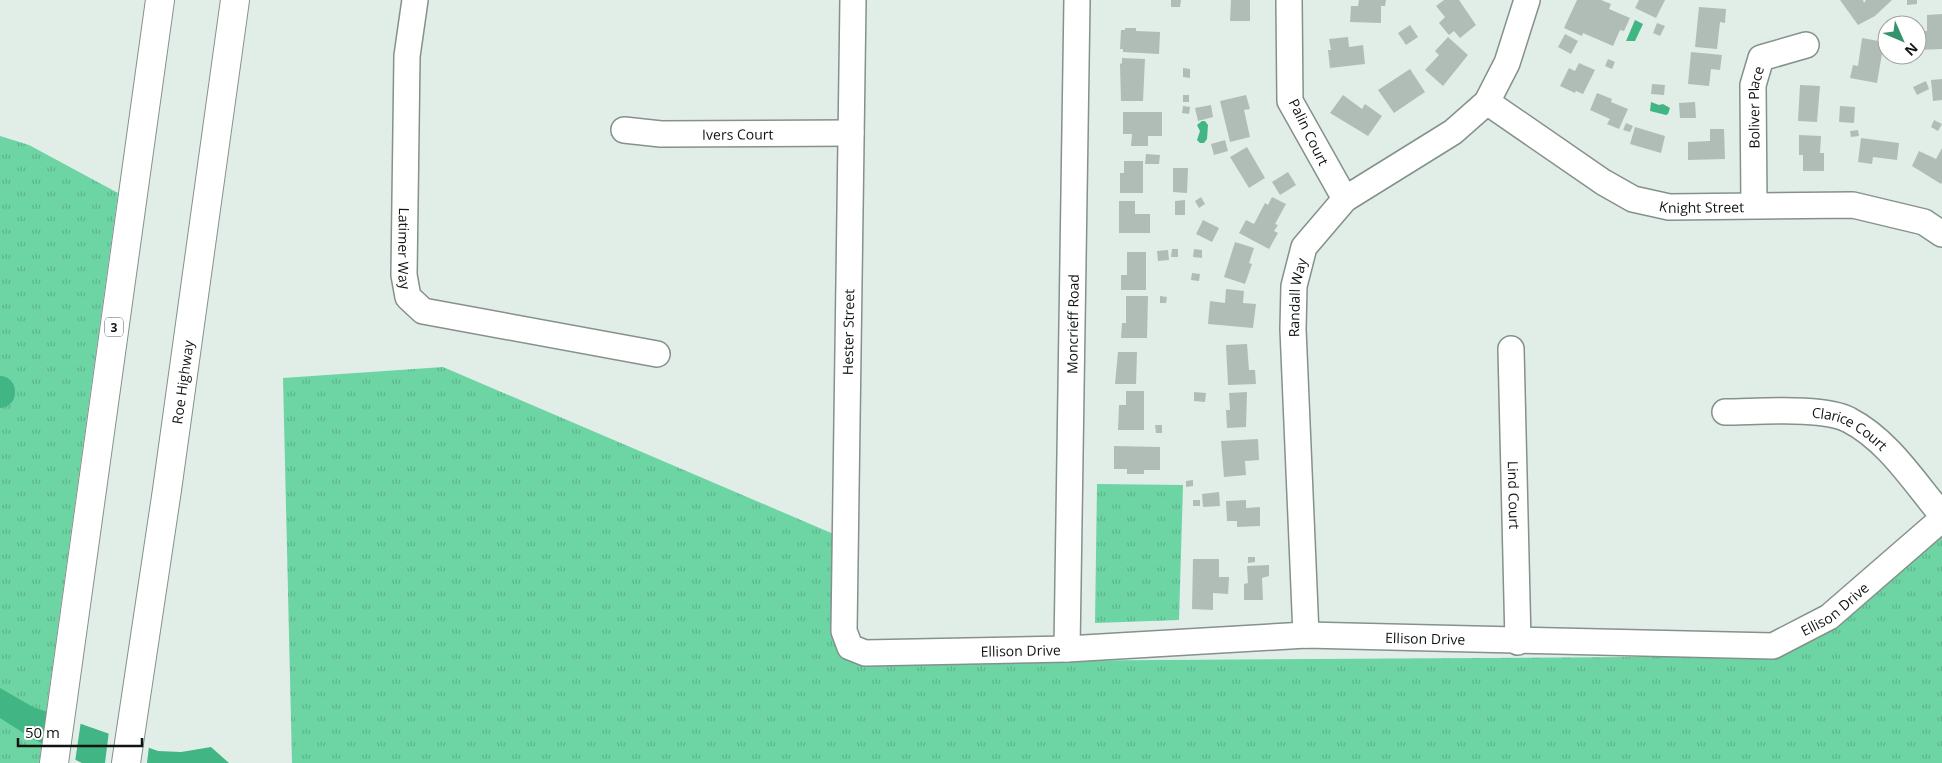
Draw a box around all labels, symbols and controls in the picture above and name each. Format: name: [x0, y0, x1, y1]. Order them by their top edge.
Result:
north arrow: [1877, 15, 1927, 65]
text: N: [1901, 39, 1922, 60]
street label: Boliver Place: [1743, 63, 1768, 149]
street label: Palin Court: [1285, 95, 1333, 169]
street label: Ivers Court: [702, 124, 774, 143]
street label: Knight Street: [1658, 196, 1744, 217]
street label: Latimer Way: [395, 207, 416, 292]
street label: Randall Way: [1283, 255, 1311, 338]
street label: Moncrieff Road: [1062, 274, 1082, 374]
street label: Hester Street: [838, 289, 858, 375]
road number: 3: [105, 318, 123, 337]
street label: Roe Highway: [167, 338, 197, 425]
street label: Clarice Court: [1811, 402, 1892, 454]
street label: Lind Court: [1504, 461, 1525, 529]
street label: Ellison Drive: [1797, 578, 1872, 640]
street label: Ellison Drive: [1385, 627, 1466, 648]
street label: Ellison Drive: [980, 640, 1061, 660]
scale bar: [18, 716, 141, 748]
text: 50 m: [25, 722, 60, 742]

